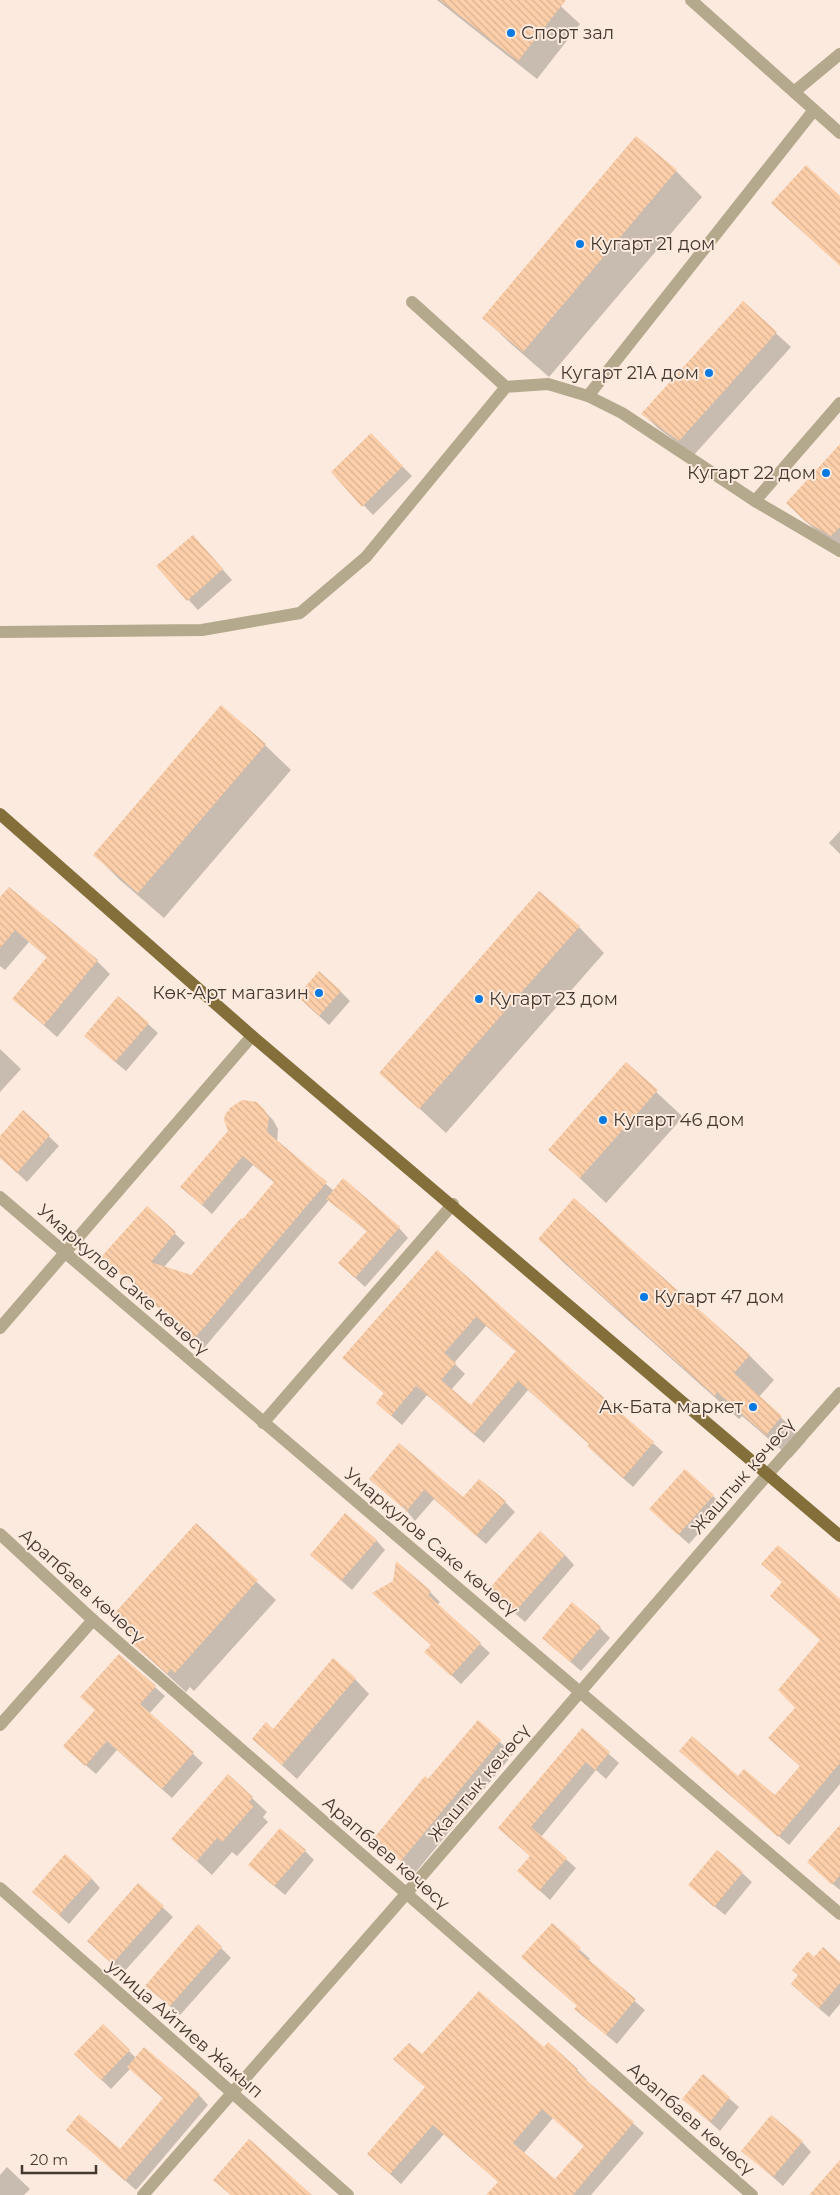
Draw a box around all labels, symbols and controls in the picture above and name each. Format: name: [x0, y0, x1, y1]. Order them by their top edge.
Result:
place label: Спорт зал: [521, 22, 614, 44]
marker: Спорт зал: [505, 27, 517, 39]
place label: Кугарт 21 дом: [590, 233, 715, 255]
marker: Кугарт 21 дом: [574, 238, 586, 250]
place label: Кугарт 21А дом: [560, 362, 699, 384]
marker: Кугарт 21А дом: [703, 367, 715, 379]
place label: Кугарт 22 дом: [687, 462, 816, 484]
marker: Кугарт 22 дом: [820, 467, 832, 479]
place label: Көк-Арт магазин: [152, 982, 309, 1004]
marker: Көк-Арт магазин: [313, 987, 325, 999]
place label: Кугарт 23 дом: [489, 988, 618, 1010]
marker: Кугарт 23 дом: [473, 993, 485, 1005]
place label: Кугарт 46 дом: [613, 1109, 744, 1131]
marker: Кугарт 46 дом: [597, 1114, 609, 1126]
street label: Умаркулов Саке көчөсү: [33, 1200, 213, 1360]
place label: Кугарт 47 дом: [654, 1286, 784, 1308]
marker: Кугарт 47 дом: [638, 1291, 650, 1303]
place label: Ак-Бата маркет: [599, 1396, 743, 1418]
marker: Ак-Бата маркет: [747, 1401, 759, 1413]
street label: Жаштык көчөсү: [687, 1413, 799, 1539]
street label: Умаркулов Саке көчөсү: [340, 1463, 522, 1621]
street label: Арапбаев көчөсү: [15, 1524, 149, 1648]
street label: Жаштык көчөсү: [423, 1720, 535, 1846]
street label: Арапбаев көчөсү: [318, 1792, 454, 1914]
street label: улица Айтиев Жакып: [102, 1955, 267, 2103]
street label: Арапбаев көчөсү: [623, 2058, 759, 2180]
scale bar: [22, 2142, 96, 2174]
text: 20 m: [30, 2150, 68, 2169]

